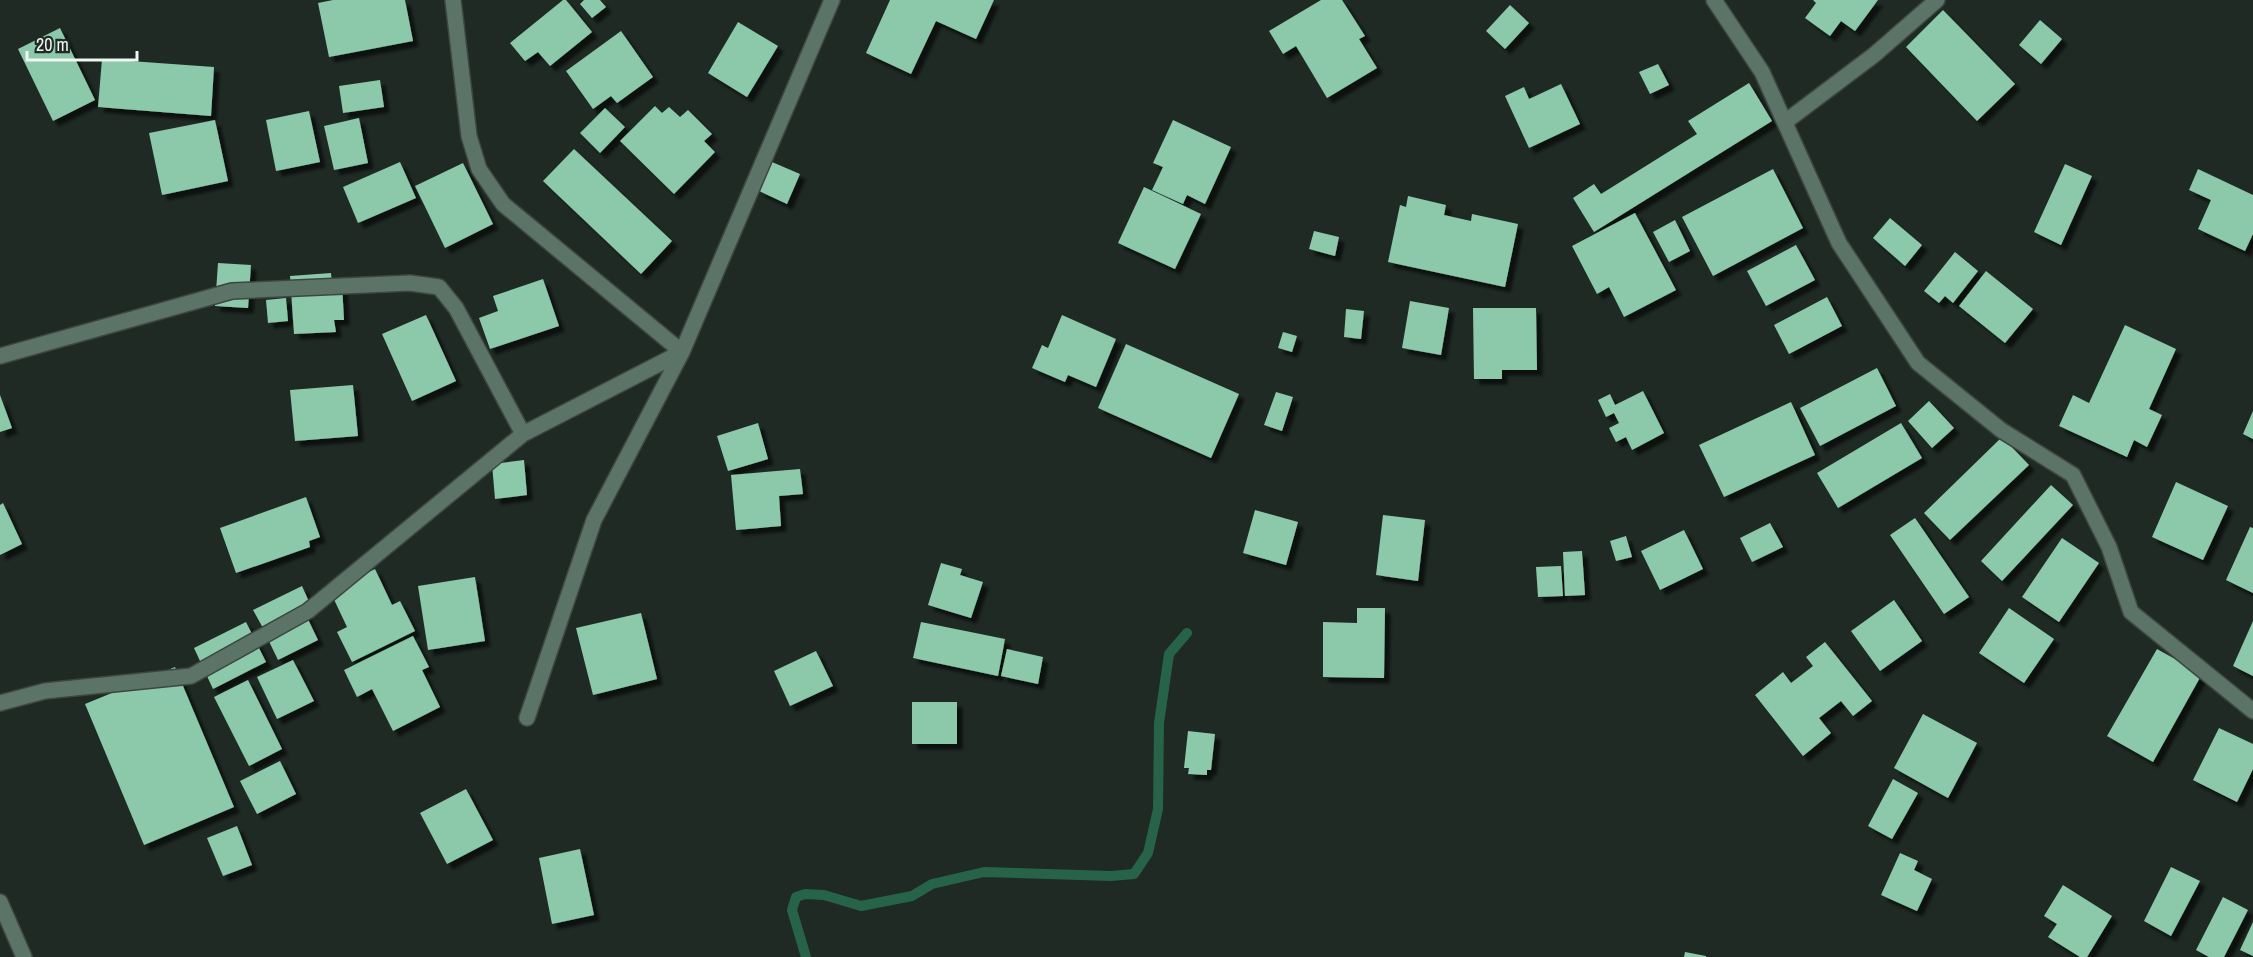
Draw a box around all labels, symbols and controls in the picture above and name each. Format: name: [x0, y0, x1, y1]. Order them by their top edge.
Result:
scale bar: [27, 24, 136, 62]
text: 20 m: [36, 32, 69, 57]

